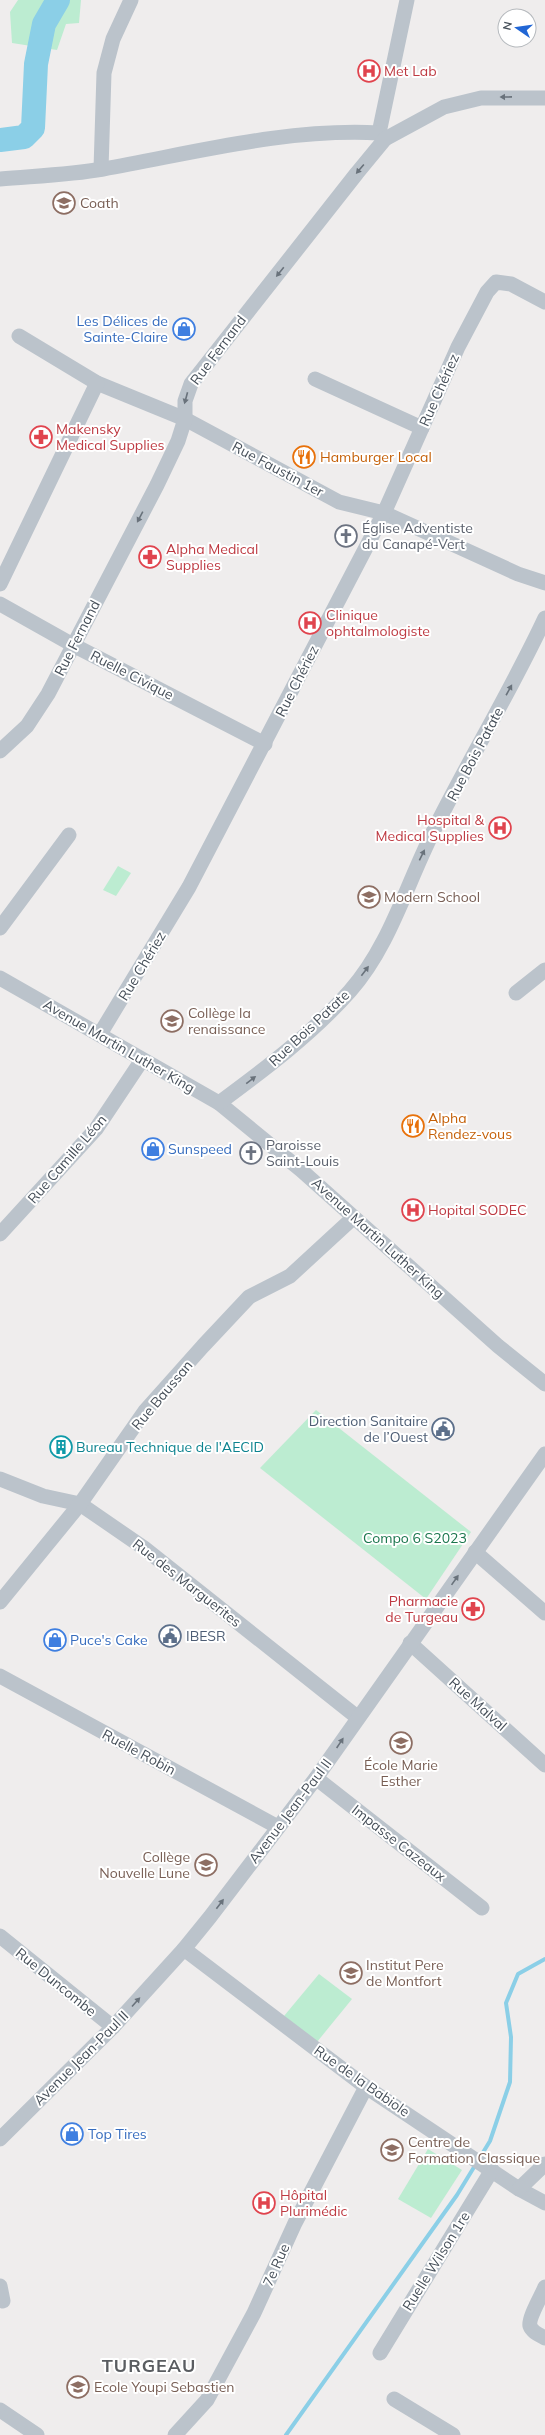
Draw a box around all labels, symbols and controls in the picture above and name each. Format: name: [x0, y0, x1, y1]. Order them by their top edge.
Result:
north arrow: [497, 8, 537, 48]
text: N: [500, 20, 515, 31]
hospital icon: Met Lab: [356, 58, 382, 84]
place label: Met Lab: [384, 62, 437, 80]
one-way arrow: [499, 94, 512, 100]
one-way arrow: [356, 164, 365, 175]
school or university icon: Coath: [51, 190, 77, 216]
place label: Coath: [80, 194, 119, 212]
one-way arrow: [276, 266, 285, 277]
place label: Les Délices de Sainte-Claire: [76, 312, 168, 346]
street label: Rue Fernand: [186, 312, 250, 388]
shop icon: Les Délices de Sainte-Claire: [171, 316, 197, 342]
street label: Rue Chériez: [415, 351, 463, 429]
one-way arrow: [183, 391, 189, 404]
place label: Makensky Medical Supplies: [56, 420, 164, 454]
pharmacy icon: Makensky Medical Supplies: [28, 424, 54, 450]
street label: Rue Faustin 1er: [229, 437, 328, 501]
restaurant icon: Hamburger Local: [291, 444, 317, 470]
place label: Hamburger Local: [320, 448, 432, 466]
one-way arrow: [137, 512, 143, 523]
place label: Église Adventiste du Canapé-Vert: [362, 519, 473, 553]
church icon: Église Adventiste du Canapé-Vert: [333, 523, 359, 549]
place label: Alpha Medical Supplies: [166, 540, 258, 574]
pharmacy icon: Alpha Medical Supplies: [137, 544, 163, 570]
street label: Rue Fernand: [50, 597, 104, 679]
place label: Clinique ophtalmologiste: [326, 606, 430, 640]
hospital icon: Clinique ophtalmologiste: [297, 610, 323, 636]
street label: Rue Chériez: [271, 642, 323, 720]
street label: Ruelle Civique: [87, 646, 177, 704]
one-way arrow: [505, 684, 512, 696]
street label: Rue Bois Patate: [443, 704, 507, 804]
place label: Hospital & Medical Supplies: [376, 811, 485, 845]
hospital icon: Hospital & Medical Supplies: [487, 815, 513, 841]
one-way arrow: [419, 849, 425, 860]
school or university icon: Modern School: [356, 884, 382, 910]
place label: Modern School: [384, 888, 480, 906]
street label: Rue Chériez: [114, 928, 170, 1004]
one-way arrow: [361, 966, 369, 977]
street label: Rue Bois Patate: [265, 986, 353, 1070]
street label: Avenue Martin Luther King: [40, 995, 198, 1097]
place label: Collège la renaissance: [188, 1004, 265, 1038]
school or university icon: Collège la renaissance: [159, 1008, 185, 1034]
one-way arrow: [245, 1075, 256, 1084]
place label: Alpha Rendez-vous: [428, 1109, 512, 1143]
street label: Rue Camille Léon: [24, 1111, 110, 1207]
restaurant icon: Alpha Rendez-vous: [400, 1113, 426, 1139]
shop icon: Sunspeed: [140, 1136, 166, 1162]
place label: Paroisse Saint-Louis: [266, 1136, 339, 1170]
place label: Sunspeed: [168, 1140, 232, 1158]
church icon: Paroisse Saint-Louis: [238, 1140, 264, 1166]
street label: Avenue Martin Luther King: [308, 1174, 448, 1302]
hospital icon: Hopital SODEC: [400, 1197, 426, 1223]
place label: Hopital SODEC: [428, 1201, 527, 1219]
street label: Rue Baussan: [128, 1356, 196, 1434]
place label: Direction Sanitaire de l’Ouest: [309, 1412, 428, 1446]
public building icon: Direction Sanitaire de l’Ouest: [430, 1416, 456, 1442]
building icon: Bureau Technique de l'AECID: [48, 1434, 74, 1460]
place label: Bureau Technique de l'AECID: [76, 1438, 264, 1456]
park label: Compo 6 S2023: [363, 1529, 467, 1547]
street label: Rue des Marguerites: [129, 1535, 245, 1631]
one-way arrow: [451, 1575, 459, 1585]
place label: Pharmacie de Turgeau: [385, 1592, 458, 1626]
pharmacy icon: Pharmacie de Turgeau: [460, 1596, 486, 1622]
public building icon: IBESR: [157, 1623, 183, 1649]
shop icon: Puce's Cake: [42, 1627, 68, 1653]
place label: IBESR: [186, 1627, 226, 1645]
place label: Puce's Cake: [70, 1631, 148, 1649]
street label: Rue Malval: [445, 1673, 511, 1735]
street label: Ruelle Robin: [99, 1725, 179, 1779]
school or university icon: École Marie Esther: [388, 1730, 414, 1756]
one-way arrow: [336, 1738, 344, 1748]
street label: Avenue Jean-Paul II: [245, 1755, 335, 1867]
place label: École Marie Esther: [364, 1756, 438, 1790]
street label: Impasse Cazeaux: [348, 1801, 450, 1886]
place label: Collège Nouvelle Lune: [99, 1848, 190, 1882]
school or university icon: Collège Nouvelle Lune: [193, 1852, 219, 1878]
one-way arrow: [216, 1898, 225, 1909]
street label: Rue Duncombe: [12, 1944, 100, 2020]
place label: Institut Pere de Montfort: [366, 1956, 444, 1990]
school or university icon: Institut Pere de Montfort: [338, 1960, 364, 1986]
one-way arrow: [131, 1997, 140, 2007]
street label: Avenue Jean-Paul II: [30, 2007, 132, 2109]
street label: Rue de la Babiole: [311, 2041, 413, 2121]
shop icon: Top Tires: [59, 2121, 85, 2147]
place label: Top Tires: [88, 2125, 147, 2143]
place label: Centre de Formation Classique: [408, 2133, 540, 2167]
school or university icon: Centre de Formation Classique: [379, 2137, 405, 2163]
place label: Hôpital Plurimédic: [280, 2186, 348, 2220]
hospital icon: Hôpital Plurimédic: [251, 2190, 277, 2216]
street label: Ruelle Wilson 1re: [398, 2208, 474, 2314]
street label: 7e Rue: [259, 2241, 293, 2289]
district label: TURGEAU: [102, 2354, 196, 2377]
school or university icon: Ecole Youpi Sebastien: [65, 2374, 91, 2400]
place label: Ecole Youpi Sebastien: [94, 2378, 234, 2396]

